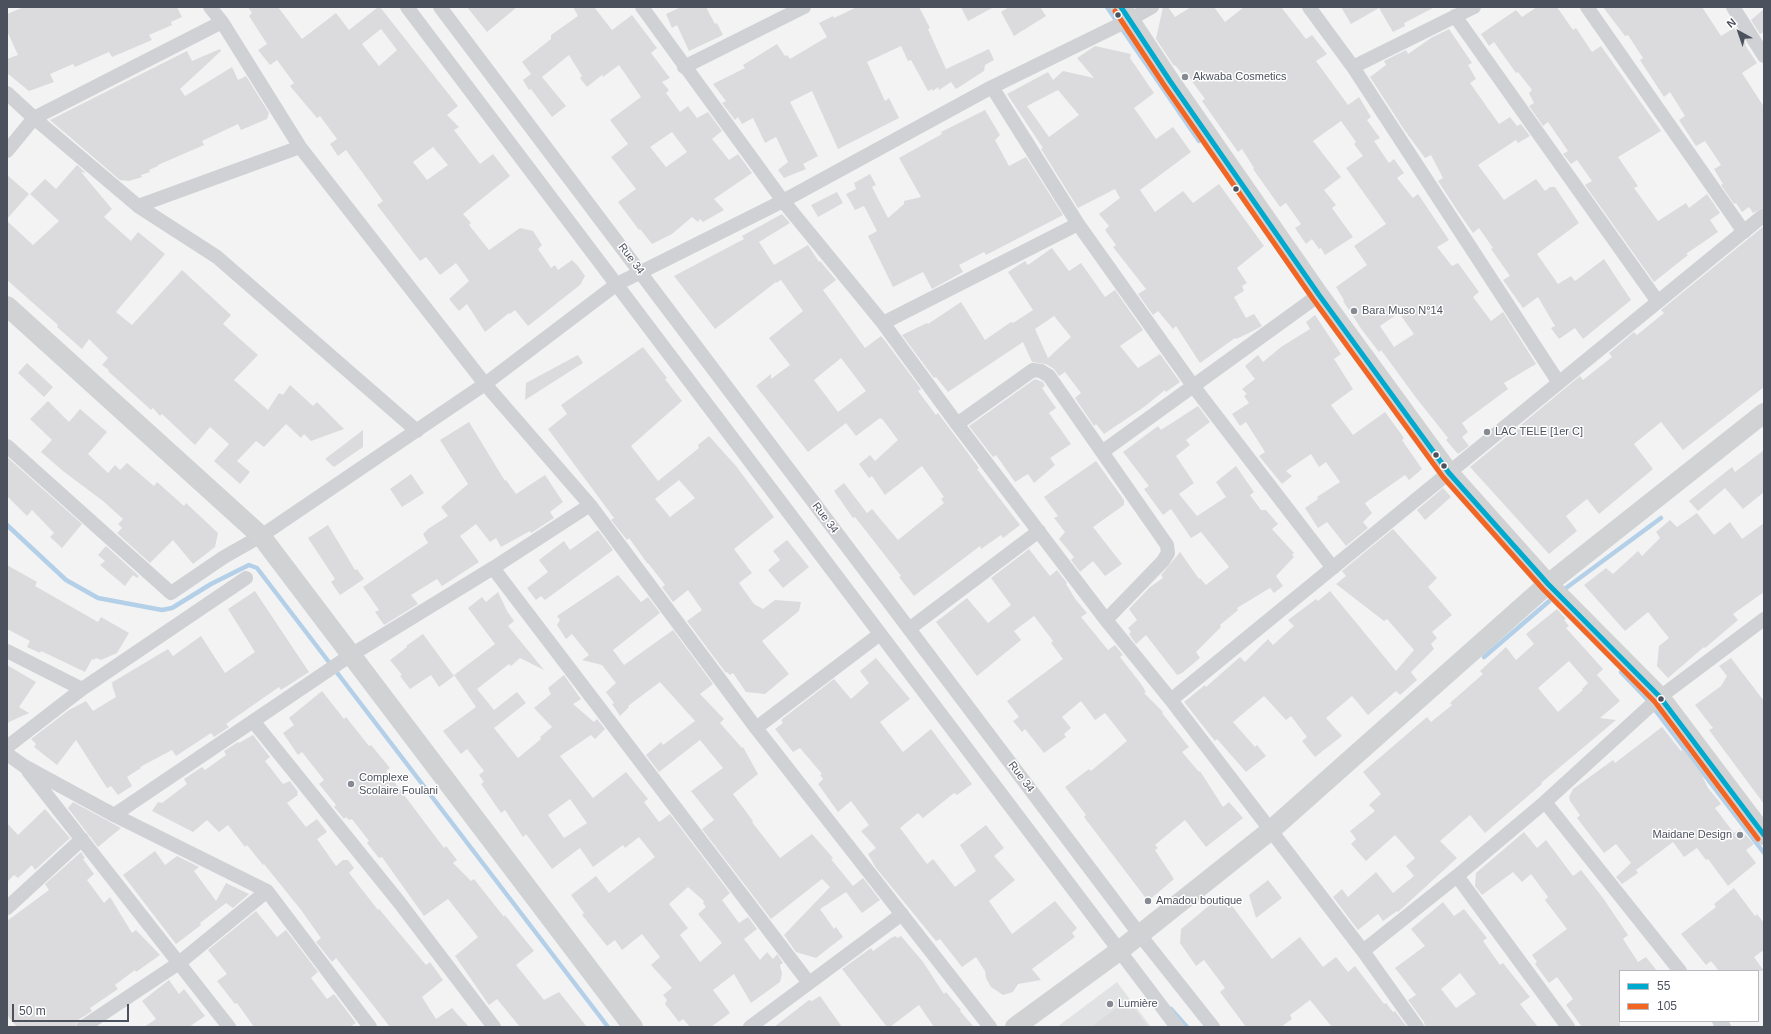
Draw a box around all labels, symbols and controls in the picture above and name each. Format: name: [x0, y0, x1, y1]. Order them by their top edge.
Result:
unlabelled marker: [1113, 10, 1123, 20]
north arrow: [1719, 12, 1759, 52]
text: N: [1724, 16, 1738, 30]
place label: Akwaba Cosmetics: [1193, 70, 1287, 84]
marker: Akwaba Cosmetics: [1180, 72, 1190, 82]
unlabelled marker: [1231, 184, 1241, 194]
street label: Rue 34: [615, 241, 647, 277]
place label: Bara Muso N°14: [1362, 304, 1443, 318]
marker: Bara Muso N°14: [1349, 306, 1359, 316]
place label: LAC TELE [1er C]: [1495, 425, 1583, 439]
marker: LAC TELE [1er C]: [1482, 427, 1492, 437]
unlabelled marker: [1431, 450, 1441, 460]
unlabelled marker: [1439, 461, 1449, 471]
street label: Rue 34: [809, 500, 841, 536]
unlabelled marker: [1656, 694, 1666, 704]
street label: Rue 34: [1005, 759, 1037, 795]
place label: Complexe Scolaire Foulani: [359, 771, 438, 797]
marker: Complexe Scolaire Foulani: [346, 779, 356, 789]
place label: Maidane Design: [1653, 828, 1732, 842]
marker: Maidane Design: [1735, 830, 1745, 840]
place label: Amadou boutique: [1156, 894, 1242, 908]
marker: Amadou boutique: [1143, 896, 1153, 906]
legend: [1619, 970, 1759, 1022]
text: 55: [1657, 979, 1670, 993]
scale bar: [14, 996, 131, 1022]
place label: Lumière: [1118, 997, 1158, 1011]
marker: Lumière: [1105, 999, 1115, 1009]
text: 105: [1657, 999, 1677, 1013]
text: 50 m: [19, 1004, 46, 1018]

